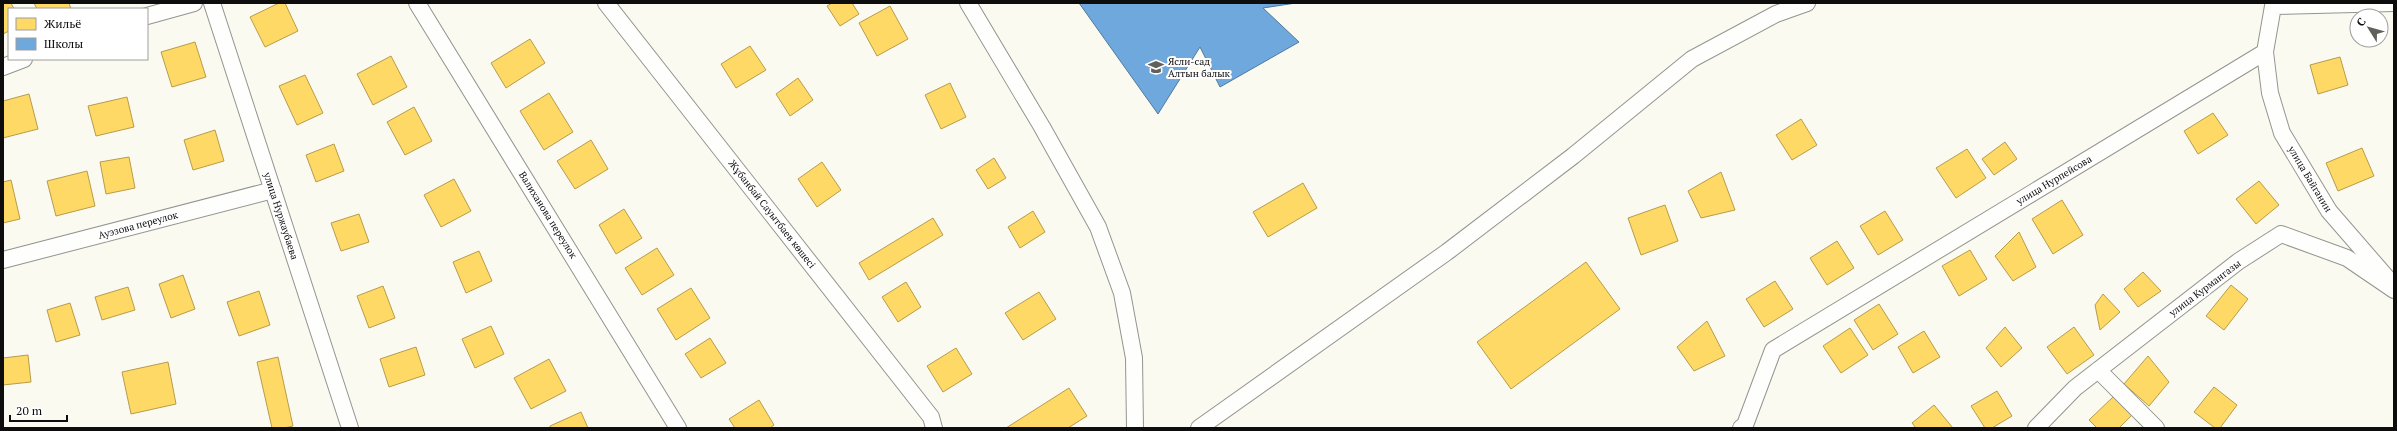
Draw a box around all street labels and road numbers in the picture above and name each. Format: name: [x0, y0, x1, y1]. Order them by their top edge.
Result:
street label: улица Байганин: [2285, 143, 2335, 214]
street label: улица Нурпейсова: [2013, 152, 2094, 208]
street label: Жұбанбай Сауытбаев көшесі: [726, 157, 818, 271]
street label: Валиханова переулок: [516, 169, 580, 261]
street label: улица Нуржаубаева: [260, 170, 301, 261]
street label: Ауэзова переулок: [97, 208, 180, 242]
street label: улица Курмангазы: [2166, 256, 2244, 320]

